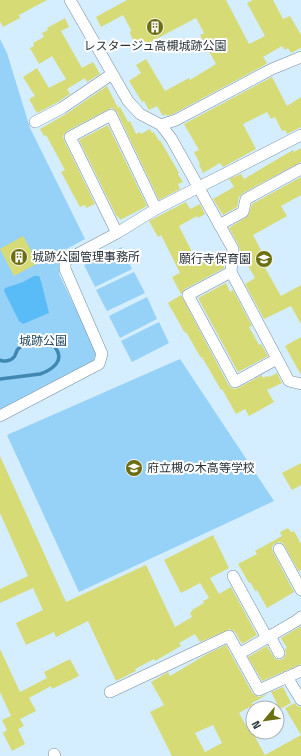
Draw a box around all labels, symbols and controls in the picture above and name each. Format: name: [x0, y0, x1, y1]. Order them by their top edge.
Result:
building icon: レスタージュ高槻城跡公園: [145, 17, 165, 37]
place label: レスタージュ高槻城跡公園: [84, 38, 226, 54]
building icon: 城跡公園管理事務所: [9, 247, 29, 267]
place label: 城跡公園管理事務所: [32, 249, 140, 265]
school or university icon: 願行寺保育園: [254, 249, 274, 269]
place label: 願行寺保育園: [179, 251, 251, 267]
park label: 城跡公園: [19, 333, 67, 349]
school or university icon: 府立槻の木高等学校: [124, 458, 144, 478]
place label: 府立槻の木高等学校: [147, 460, 255, 476]
north arrow: [245, 700, 285, 740]
text: N: [248, 718, 264, 731]

